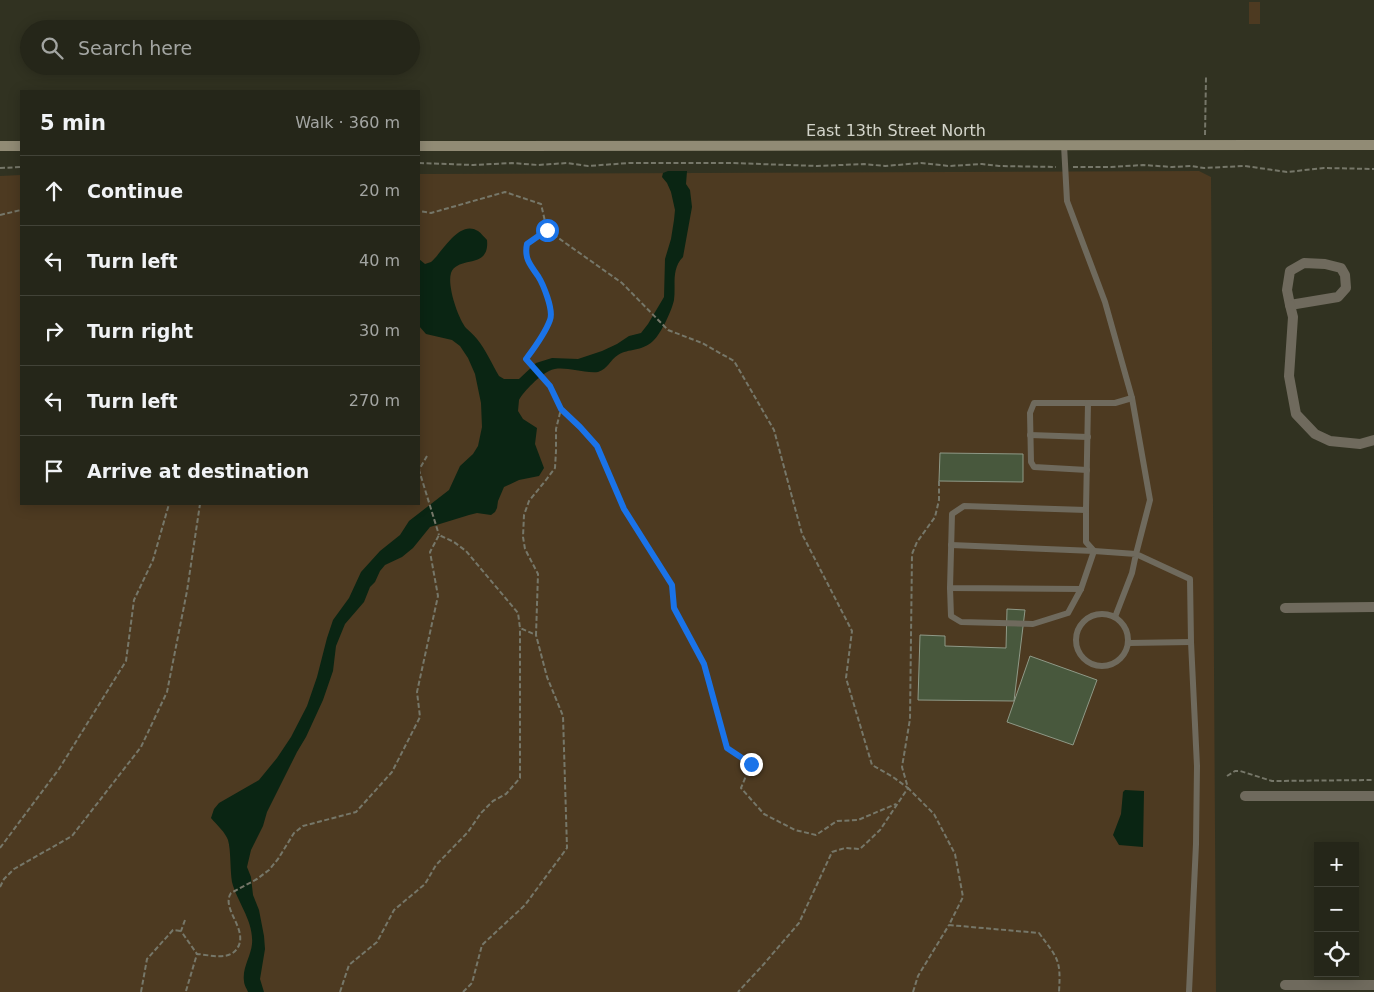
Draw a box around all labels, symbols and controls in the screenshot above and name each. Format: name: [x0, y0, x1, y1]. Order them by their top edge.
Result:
search box: [20, 20, 420, 75]
icon: search: [38, 34, 66, 62]
text: Search here: [78, 37, 192, 59]
text: 5 min: [40, 111, 106, 135]
text: Walk · 360 m: [295, 113, 400, 132]
street label: East 13th Street North: [806, 121, 986, 140]
icon: ahead: [40, 177, 68, 205]
text: Continue: [87, 180, 183, 202]
text: 20 m: [359, 181, 400, 200]
route start: [536, 219, 559, 242]
icon: left: [40, 247, 68, 275]
text: Turn left: [87, 250, 178, 272]
text: 40 m: [359, 251, 400, 270]
icon: right: [40, 317, 68, 345]
text: Turn right: [87, 320, 193, 342]
text: 30 m: [359, 321, 400, 340]
icon: left: [40, 387, 68, 415]
text: Turn left: [87, 390, 178, 412]
text: 270 m: [349, 391, 400, 410]
icon: arrive: [40, 457, 68, 485]
text: Arrive at destination: [87, 460, 309, 482]
route end: [740, 753, 763, 776]
map controls: [1314, 842, 1359, 977]
button: +: [1314, 842, 1359, 887]
button: −: [1314, 887, 1359, 932]
button: locate: [1314, 932, 1359, 977]

